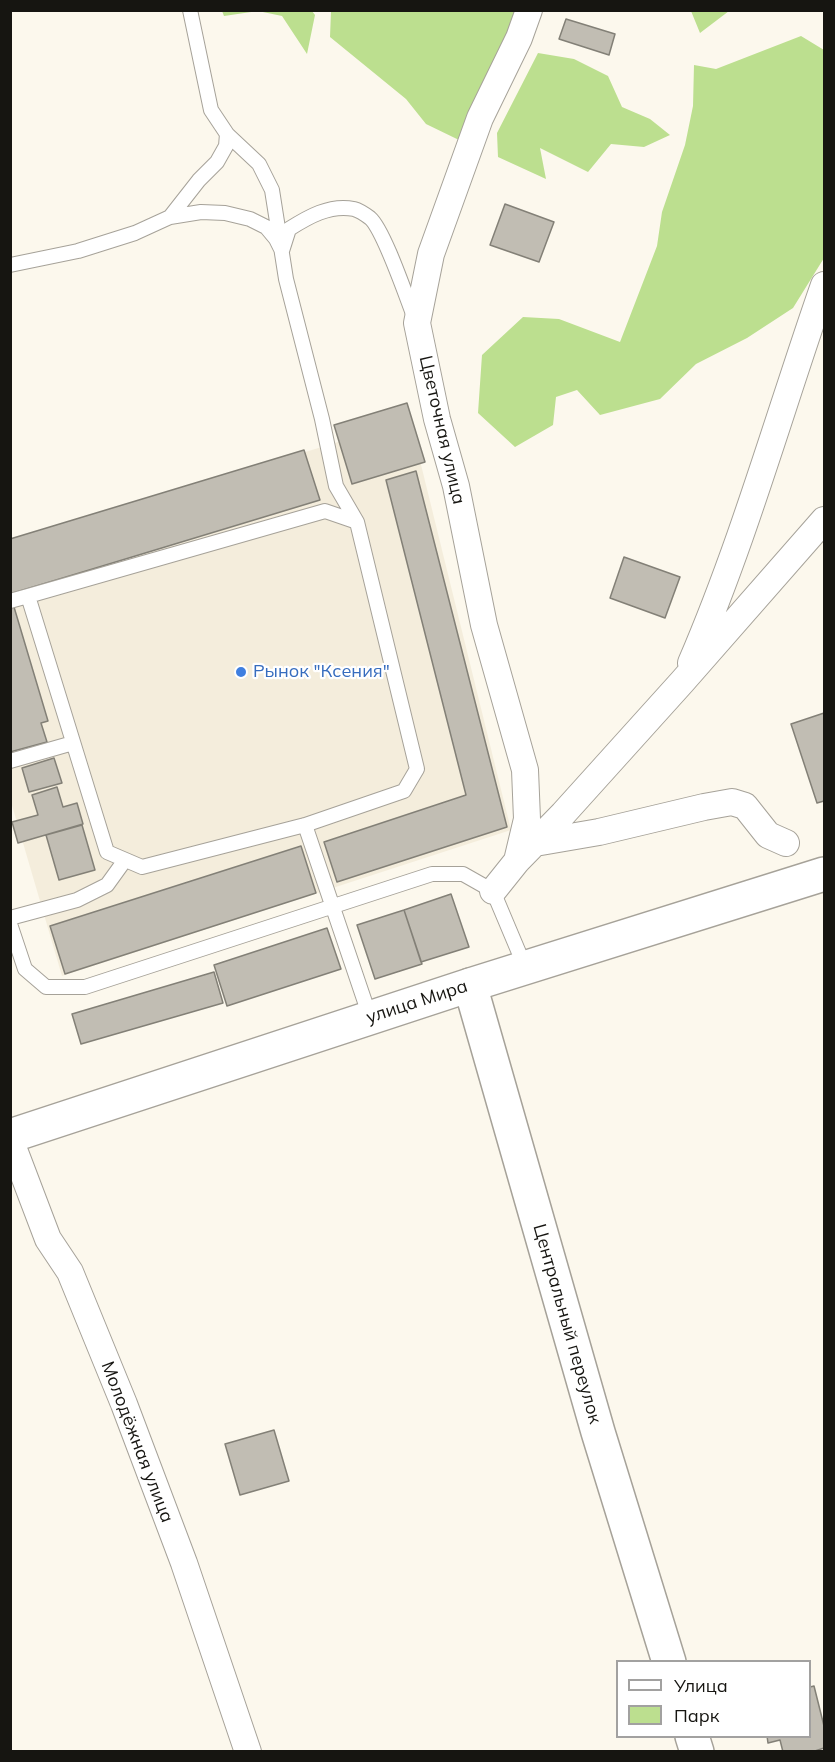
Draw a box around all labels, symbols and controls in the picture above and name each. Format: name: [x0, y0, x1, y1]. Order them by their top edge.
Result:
street label: Цветочная улица: [414, 354, 470, 506]
place label: Рынок "Ксения": [253, 661, 390, 683]
marker: Рынок "Ксения": [234, 665, 248, 679]
street label: улица Мира: [364, 975, 470, 1029]
street label: Центральный переулок: [528, 1222, 606, 1426]
street label: Молодёжная улица: [96, 1358, 178, 1526]
legend: [616, 1660, 811, 1738]
text: Улица: [674, 1674, 728, 1697]
text: Парк: [674, 1704, 719, 1727]

